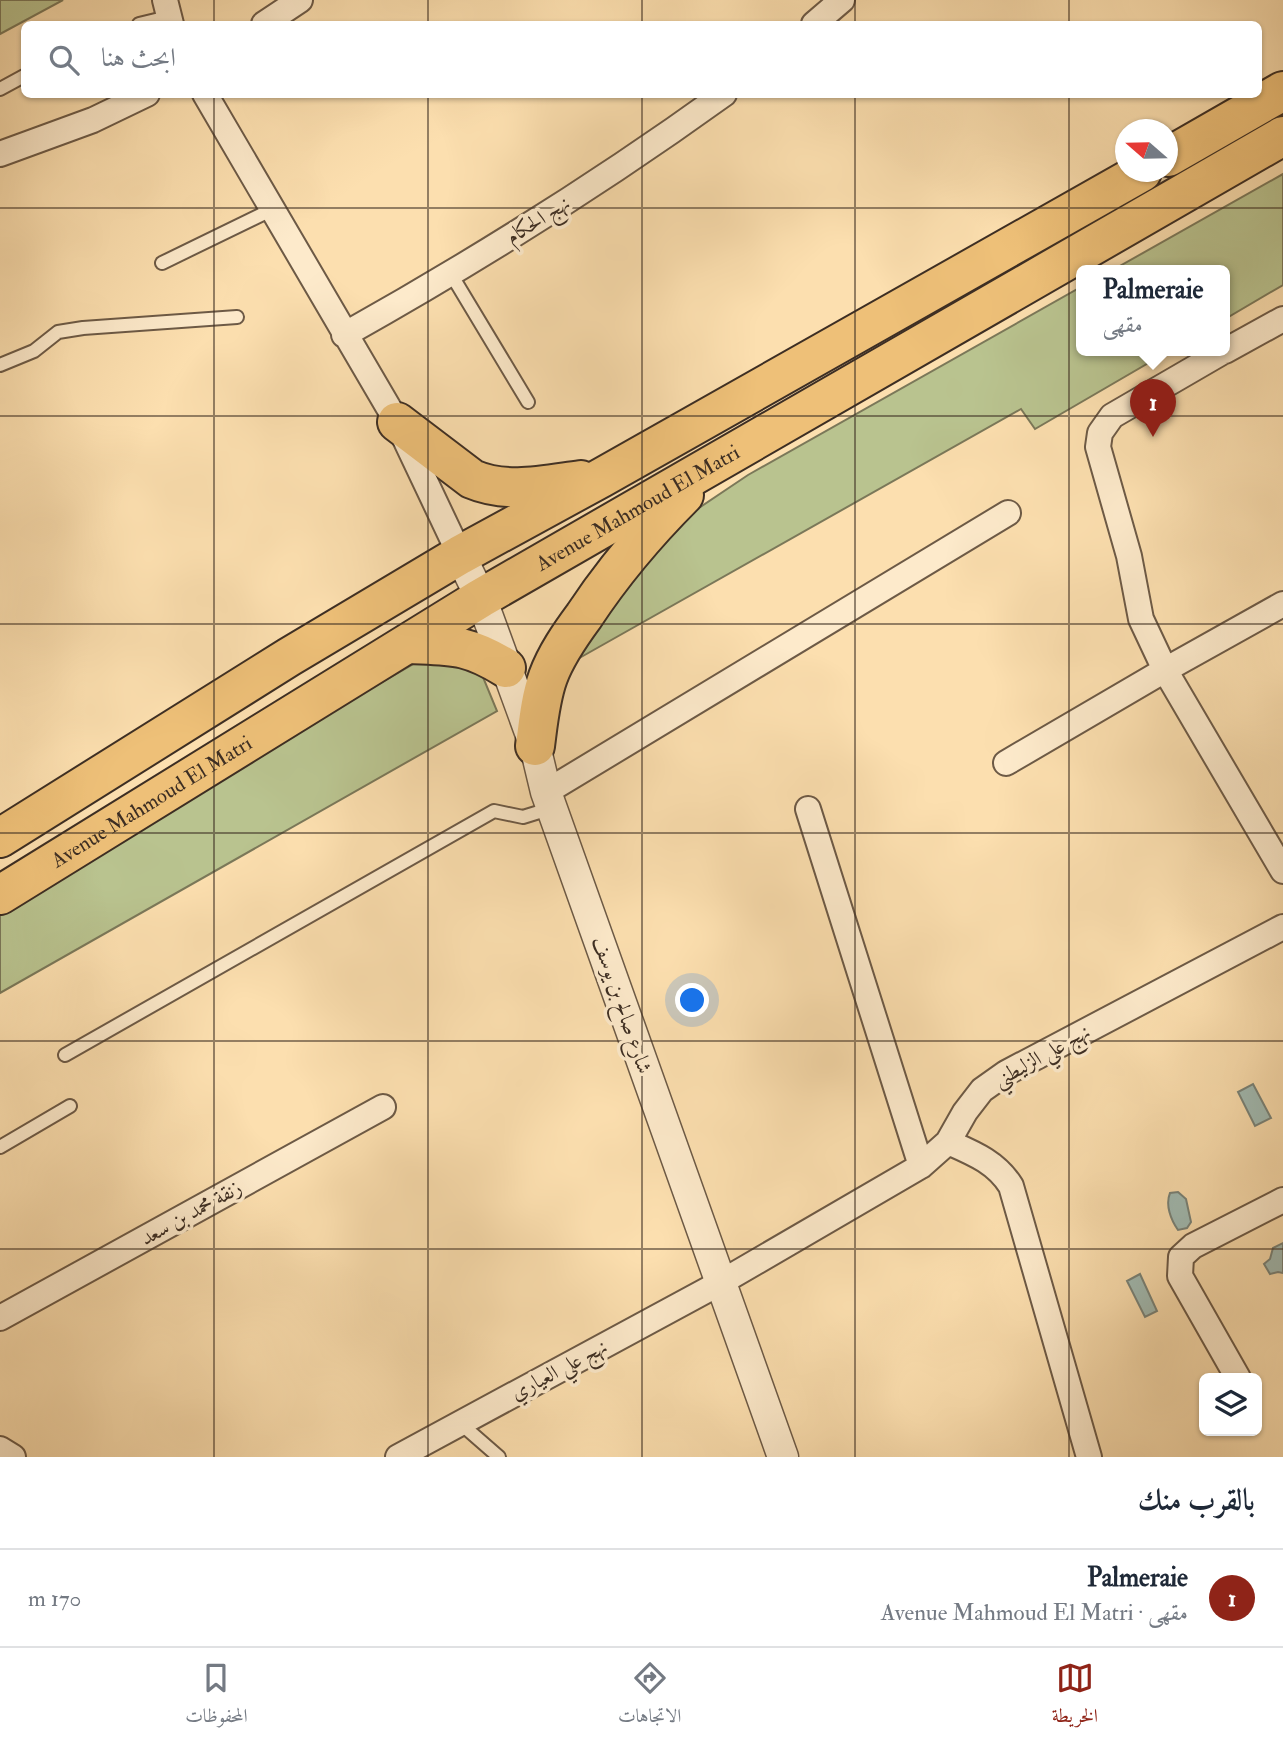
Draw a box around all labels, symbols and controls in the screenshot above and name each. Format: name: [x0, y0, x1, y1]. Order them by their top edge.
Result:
search box: [21, 21, 1262, 98]
icon: search: [45, 41, 83, 79]
text: ابحث هنا: [101, 42, 176, 74]
north arrow: [1115, 119, 1178, 182]
street label: نهج الحكام: [501, 190, 578, 255]
popup: [1076, 265, 1230, 356]
text: Palmeraie: [1103, 274, 1203, 306]
text: مقهى: [1103, 310, 1143, 339]
pin: 1: [1130, 379, 1176, 437]
street label: Avenue Mahmoud El Matri: [530, 438, 745, 578]
street label: Avenue Mahmoud El Matri: [45, 729, 257, 874]
street label: شارع صالح بن يوسف: [582, 933, 658, 1079]
your location: [675, 983, 709, 1017]
street label: نهج علي الزليطني: [989, 1018, 1098, 1099]
street label: زنقة محمد بن سعد: [136, 1174, 246, 1252]
street label: نهج علي العياري: [506, 1333, 615, 1412]
map controls: [1199, 1373, 1262, 1436]
button: layers: [1199, 1373, 1262, 1436]
text: بالقرب منك: [1138, 1482, 1255, 1519]
text: Palmeraie: [1087, 1562, 1188, 1594]
text: 170 m: [28, 1584, 81, 1613]
text: 1: [1228, 1584, 1236, 1613]
text: مقهى · Avenue Mahmoud El Matri: [881, 1598, 1188, 1627]
tab: المحفوظات: [185, 1659, 248, 1734]
tab: الاتجاهات: [618, 1659, 681, 1734]
tab: الخريطة: [1052, 1659, 1098, 1734]

